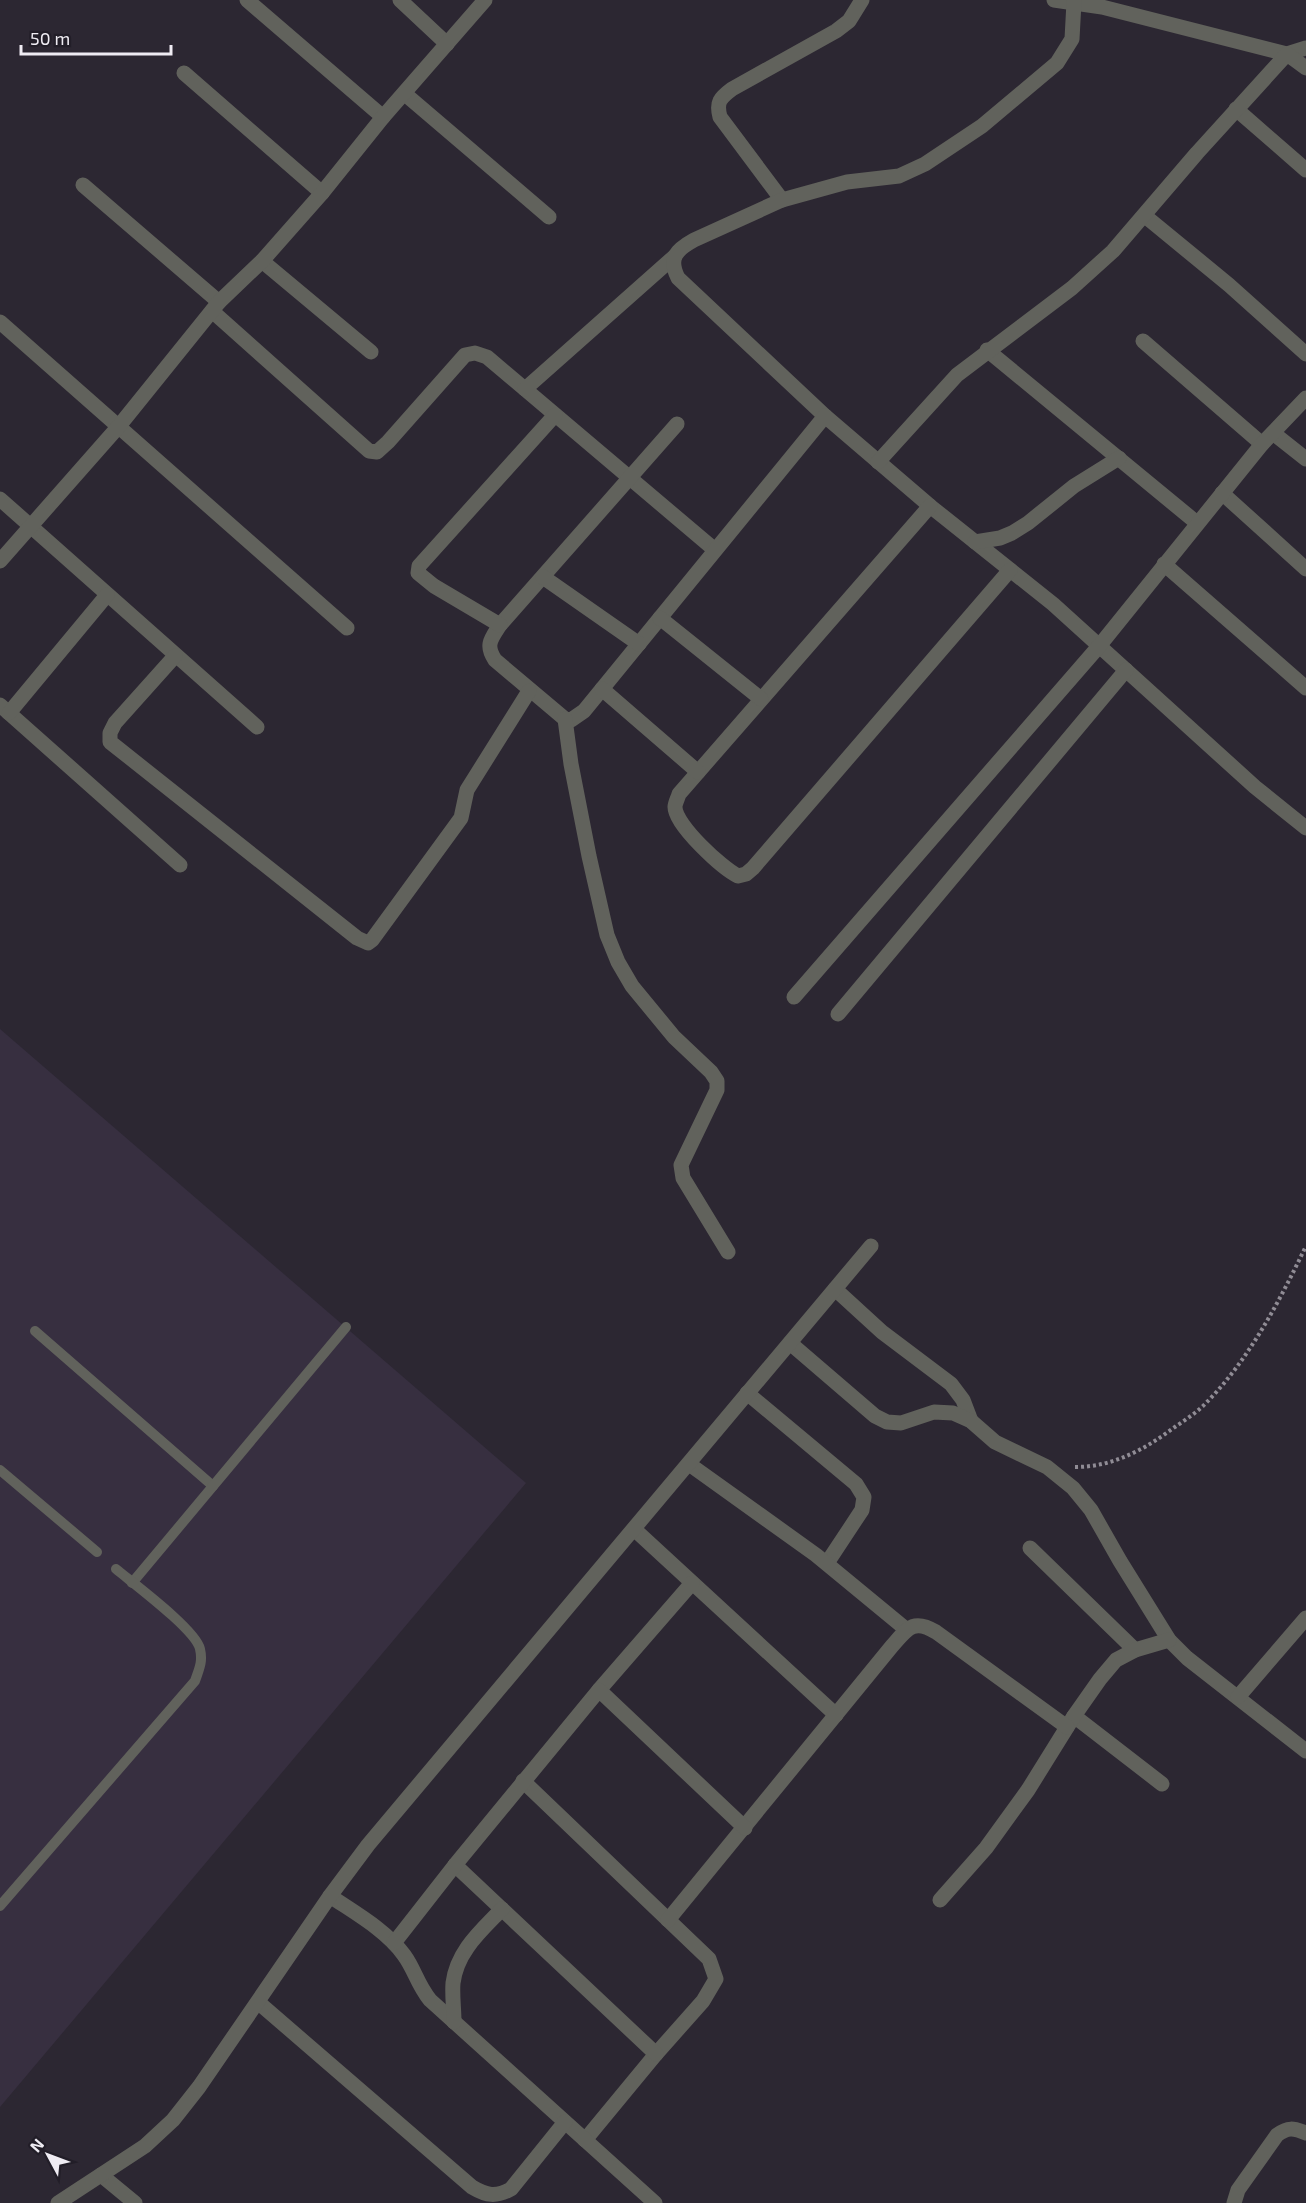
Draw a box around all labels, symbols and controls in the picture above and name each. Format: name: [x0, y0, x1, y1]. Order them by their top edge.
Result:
scale bar: [21, 18, 171, 56]
text: 50 m: [30, 27, 70, 49]
north arrow: [18, 2125, 78, 2185]
text: N: [25, 2134, 47, 2155]

